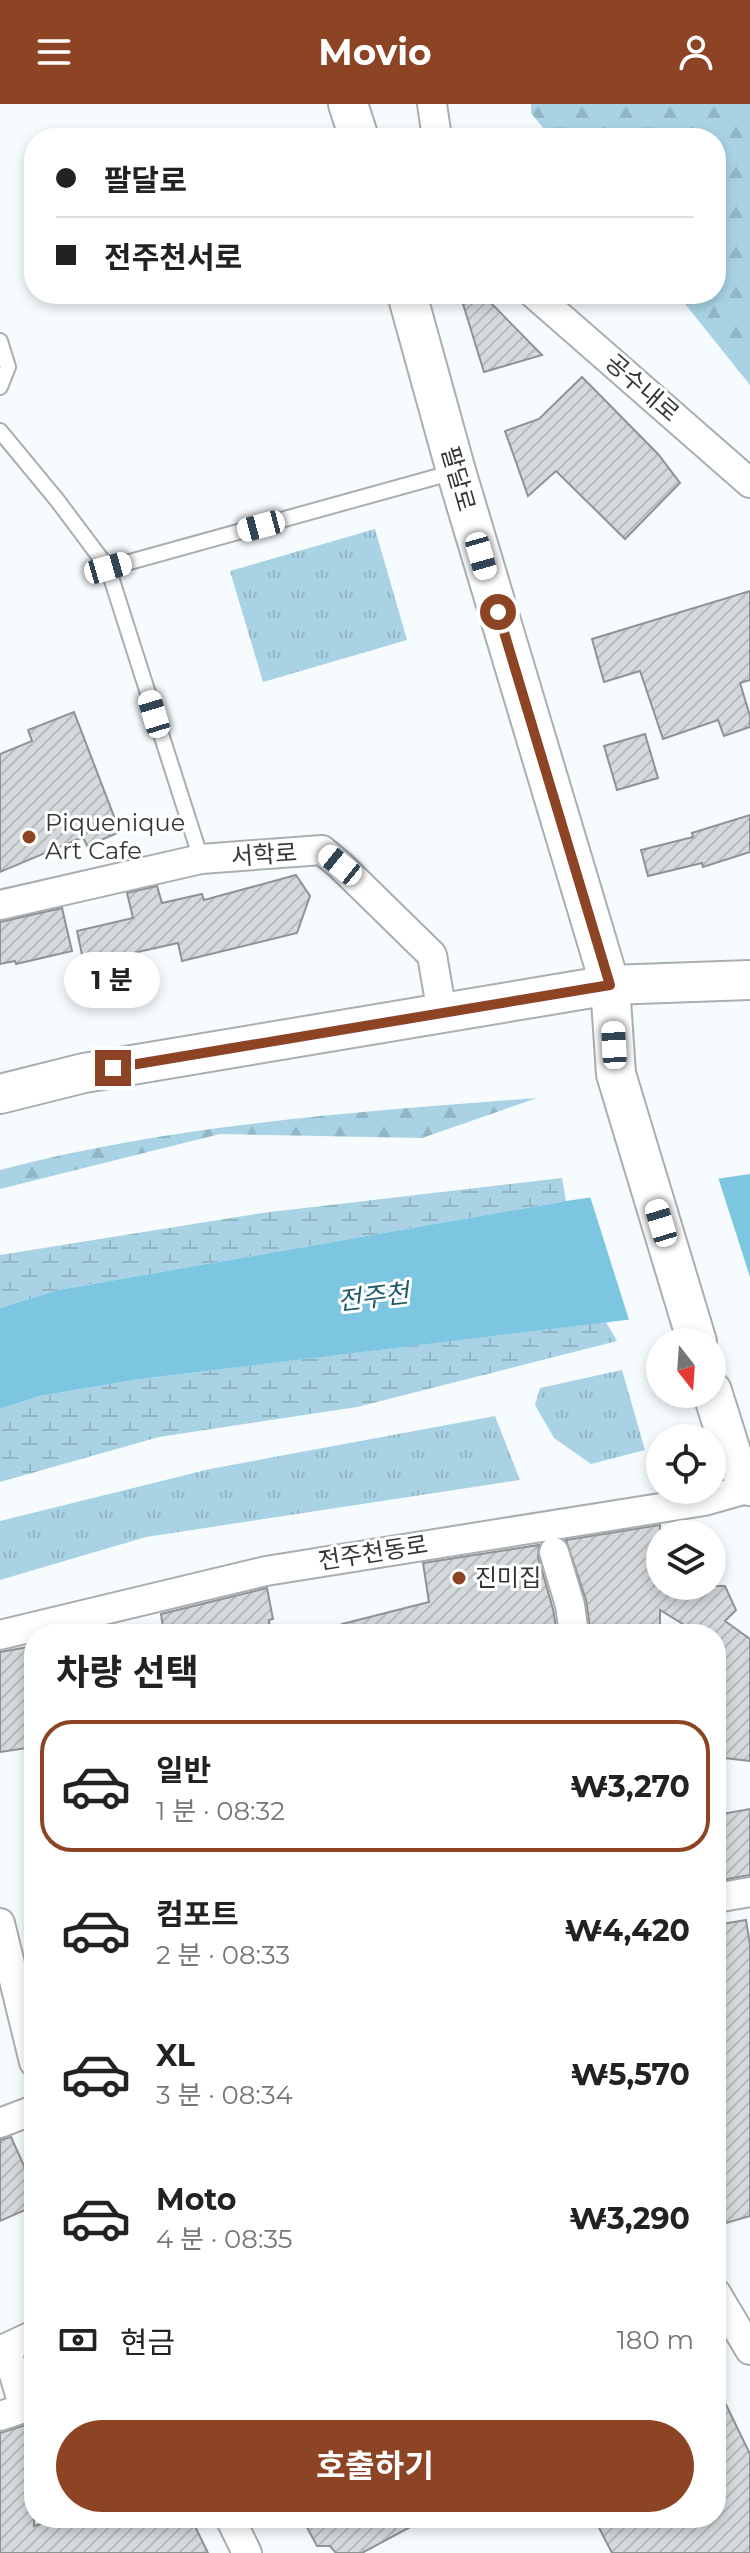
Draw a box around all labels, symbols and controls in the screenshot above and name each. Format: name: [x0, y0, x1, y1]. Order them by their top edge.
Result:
icon: menu: [32, 30, 76, 74]
text: Movio: [318, 30, 432, 74]
icon: person: [674, 30, 718, 74]
text: 팔달로: [104, 162, 187, 199]
text: 전주천서로: [104, 239, 242, 276]
street label: 공수내로: [599, 348, 685, 428]
street label: 팔달로: [435, 443, 482, 515]
car: [235, 508, 287, 544]
car: [463, 530, 499, 582]
car: [82, 550, 134, 586]
route start: [480, 594, 516, 630]
car: [136, 688, 172, 740]
place label: Piquenique Art Cafe: [45, 808, 185, 865]
marker: Piquenique Art Cafe: [20, 828, 38, 846]
street label: 서학로: [230, 838, 298, 871]
car: [314, 841, 366, 889]
callout: 1 분: [65, 952, 161, 1008]
text: 1 분: [91, 964, 133, 996]
car: [601, 1020, 627, 1070]
route end: [95, 1050, 131, 1086]
car: [643, 1197, 679, 1249]
water label: 전주천: [335, 1276, 414, 1317]
north arrow: [646, 1328, 726, 1408]
map controls: [646, 1328, 726, 1600]
button: locate: [646, 1424, 726, 1504]
button: layers: [646, 1520, 726, 1600]
street label: 전주천동로: [316, 1530, 430, 1575]
place label: 진미집: [475, 1563, 541, 1592]
marker: 진미집: [450, 1569, 468, 1587]
text: 차량 선택: [56, 1650, 199, 1694]
icon: car: [60, 1750, 132, 1822]
text: 일반: [156, 1752, 211, 1789]
text: ₩3,270: [571, 1768, 690, 1805]
text: 1 분 · 08:32: [156, 1795, 285, 1827]
icon: car: [60, 1894, 132, 1966]
text: 컴포트: [156, 1896, 239, 1933]
text: ₩4,420: [565, 1912, 690, 1949]
text: 2 분 · 08:33: [156, 1939, 290, 1971]
text: XL: [156, 2037, 195, 2074]
icon: car: [60, 2038, 132, 2110]
text: ₩5,570: [571, 2056, 690, 2093]
text: 3 분 · 08:34: [156, 2079, 293, 2111]
text: Moto: [156, 2181, 237, 2218]
icon: car: [60, 2182, 132, 2254]
text: ₩3,290: [569, 2200, 690, 2237]
text: 4 분 · 08:35: [156, 2223, 293, 2255]
icon: cash: [56, 2318, 100, 2362]
text: 현금: [120, 2324, 175, 2361]
text: 180 m: [616, 2324, 694, 2356]
button: 호출하기: [56, 2420, 694, 2512]

